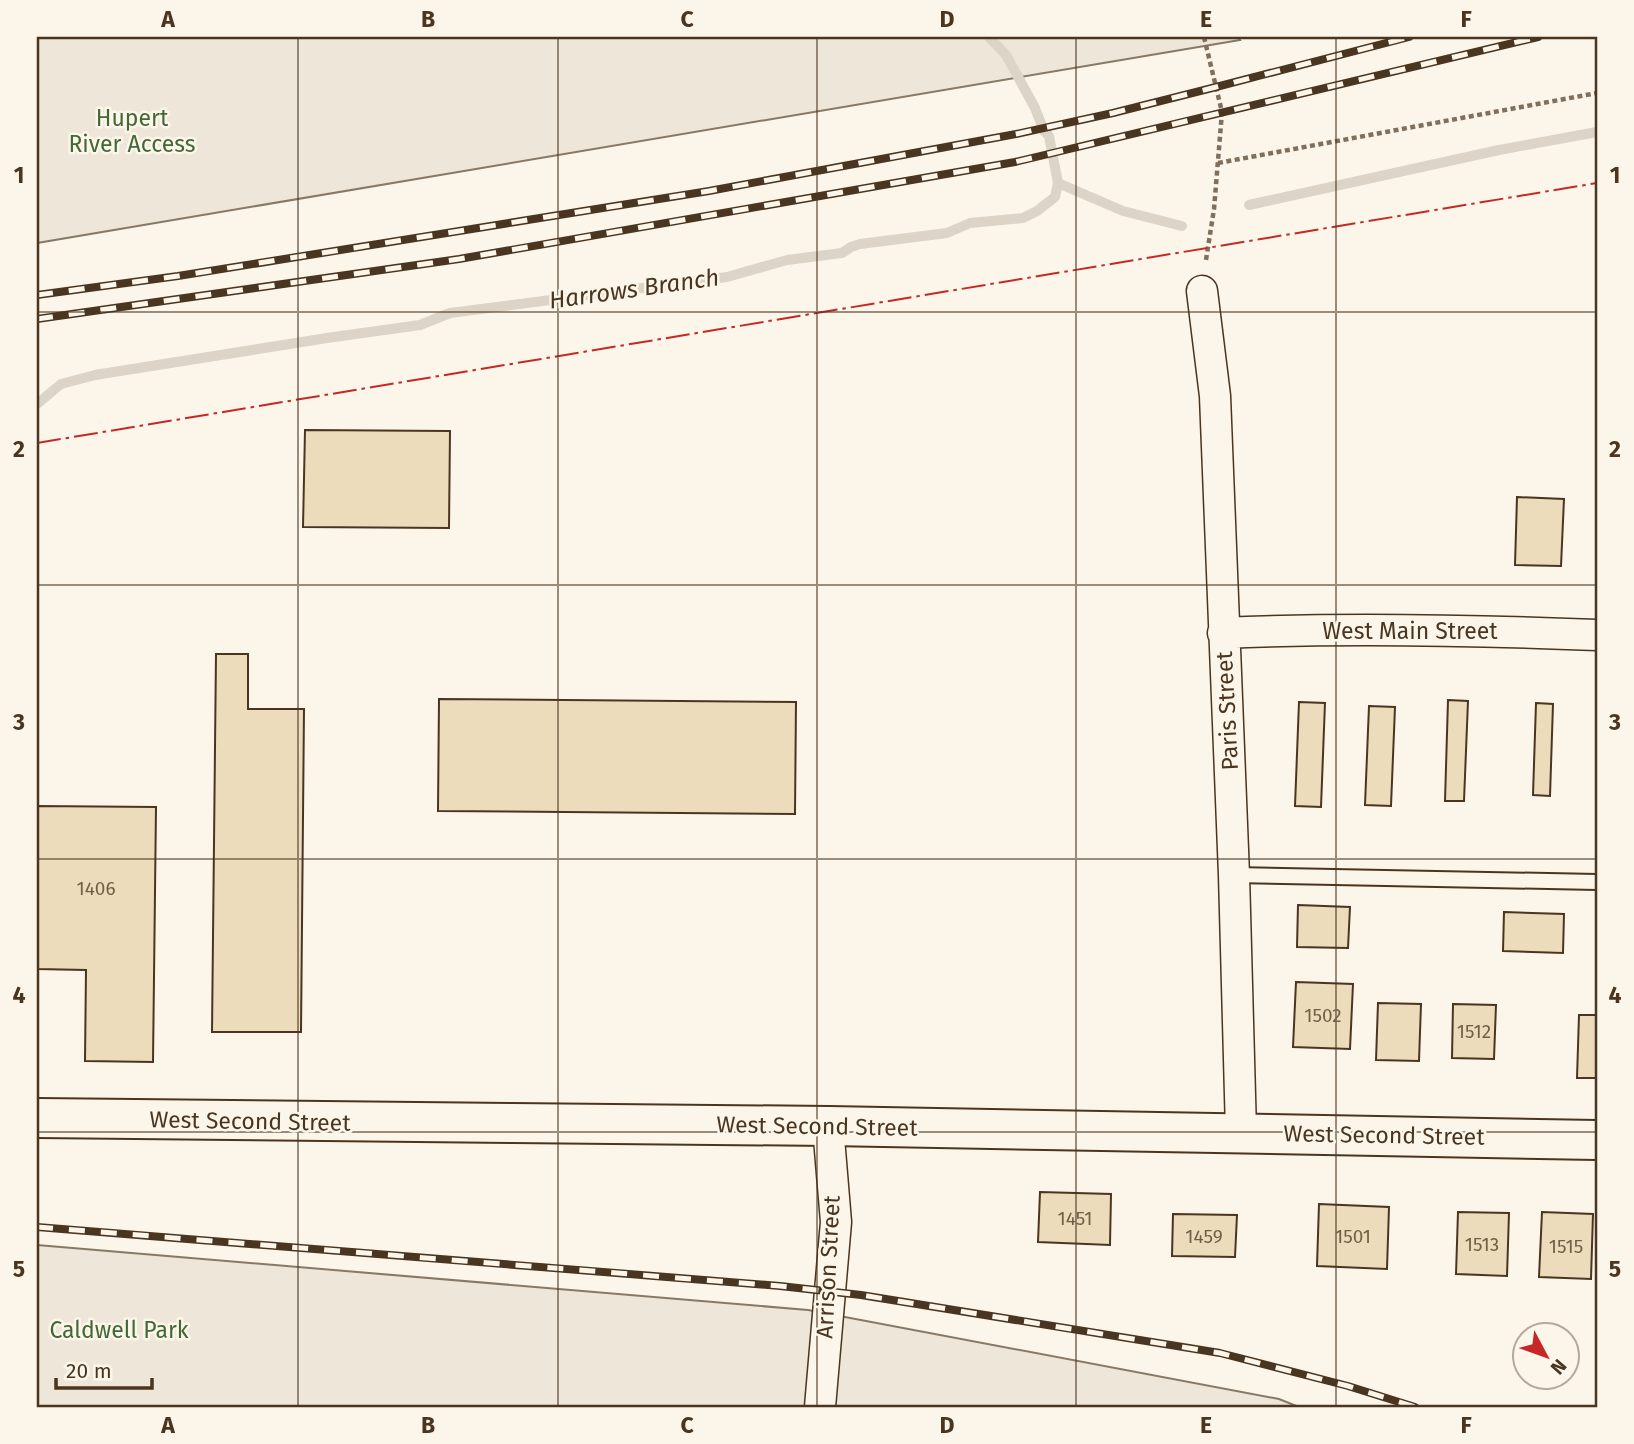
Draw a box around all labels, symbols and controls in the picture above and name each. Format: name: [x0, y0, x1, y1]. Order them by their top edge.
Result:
text: A: [160, 5, 175, 33]
text: B: [421, 5, 435, 33]
text: C: [680, 5, 694, 33]
text: D: [940, 5, 955, 33]
text: E: [1200, 5, 1212, 33]
text: F: [1460, 5, 1472, 33]
park label: Hupert River Access: [68, 104, 196, 158]
text: 1: [14, 161, 24, 189]
text: 1: [1610, 161, 1620, 189]
water label: Harrows Branch: [547, 263, 721, 315]
text: 2: [13, 435, 25, 463]
text: 2: [1609, 435, 1621, 463]
street label: West Main Street: [1322, 617, 1498, 645]
street label: Paris Street: [1210, 650, 1244, 771]
text: 3: [12, 708, 25, 736]
text: 3: [1608, 708, 1621, 736]
house number: 1406: [76, 877, 116, 900]
text: 4: [13, 981, 26, 1009]
text: 4: [1609, 981, 1622, 1009]
house number: 1502: [1304, 1004, 1342, 1027]
house number: 1512: [1457, 1020, 1491, 1043]
street label: West Second Street: [149, 1105, 352, 1137]
street label: West Second Street: [716, 1110, 919, 1142]
street label: West Second Street: [1283, 1119, 1486, 1151]
street label: Arrison Street: [810, 1194, 846, 1339]
house number: 1451: [1058, 1207, 1092, 1230]
house number: 1459: [1185, 1225, 1223, 1248]
house number: 1501: [1335, 1225, 1371, 1248]
house number: 1513: [1465, 1233, 1499, 1256]
house number: 1515: [1549, 1235, 1583, 1258]
text: 5: [13, 1255, 25, 1283]
text: 5: [1609, 1255, 1621, 1283]
park label: Caldwell Park: [49, 1316, 189, 1344]
north arrow: [1512, 1322, 1582, 1392]
scale bar: [56, 1346, 152, 1390]
text: N: [1546, 1355, 1571, 1379]
text: 20 m: [66, 1358, 112, 1384]
text: A: [160, 1411, 175, 1439]
text: B: [421, 1411, 435, 1439]
text: C: [680, 1411, 694, 1439]
text: D: [940, 1411, 955, 1439]
text: E: [1200, 1411, 1212, 1439]
text: F: [1460, 1411, 1472, 1439]

